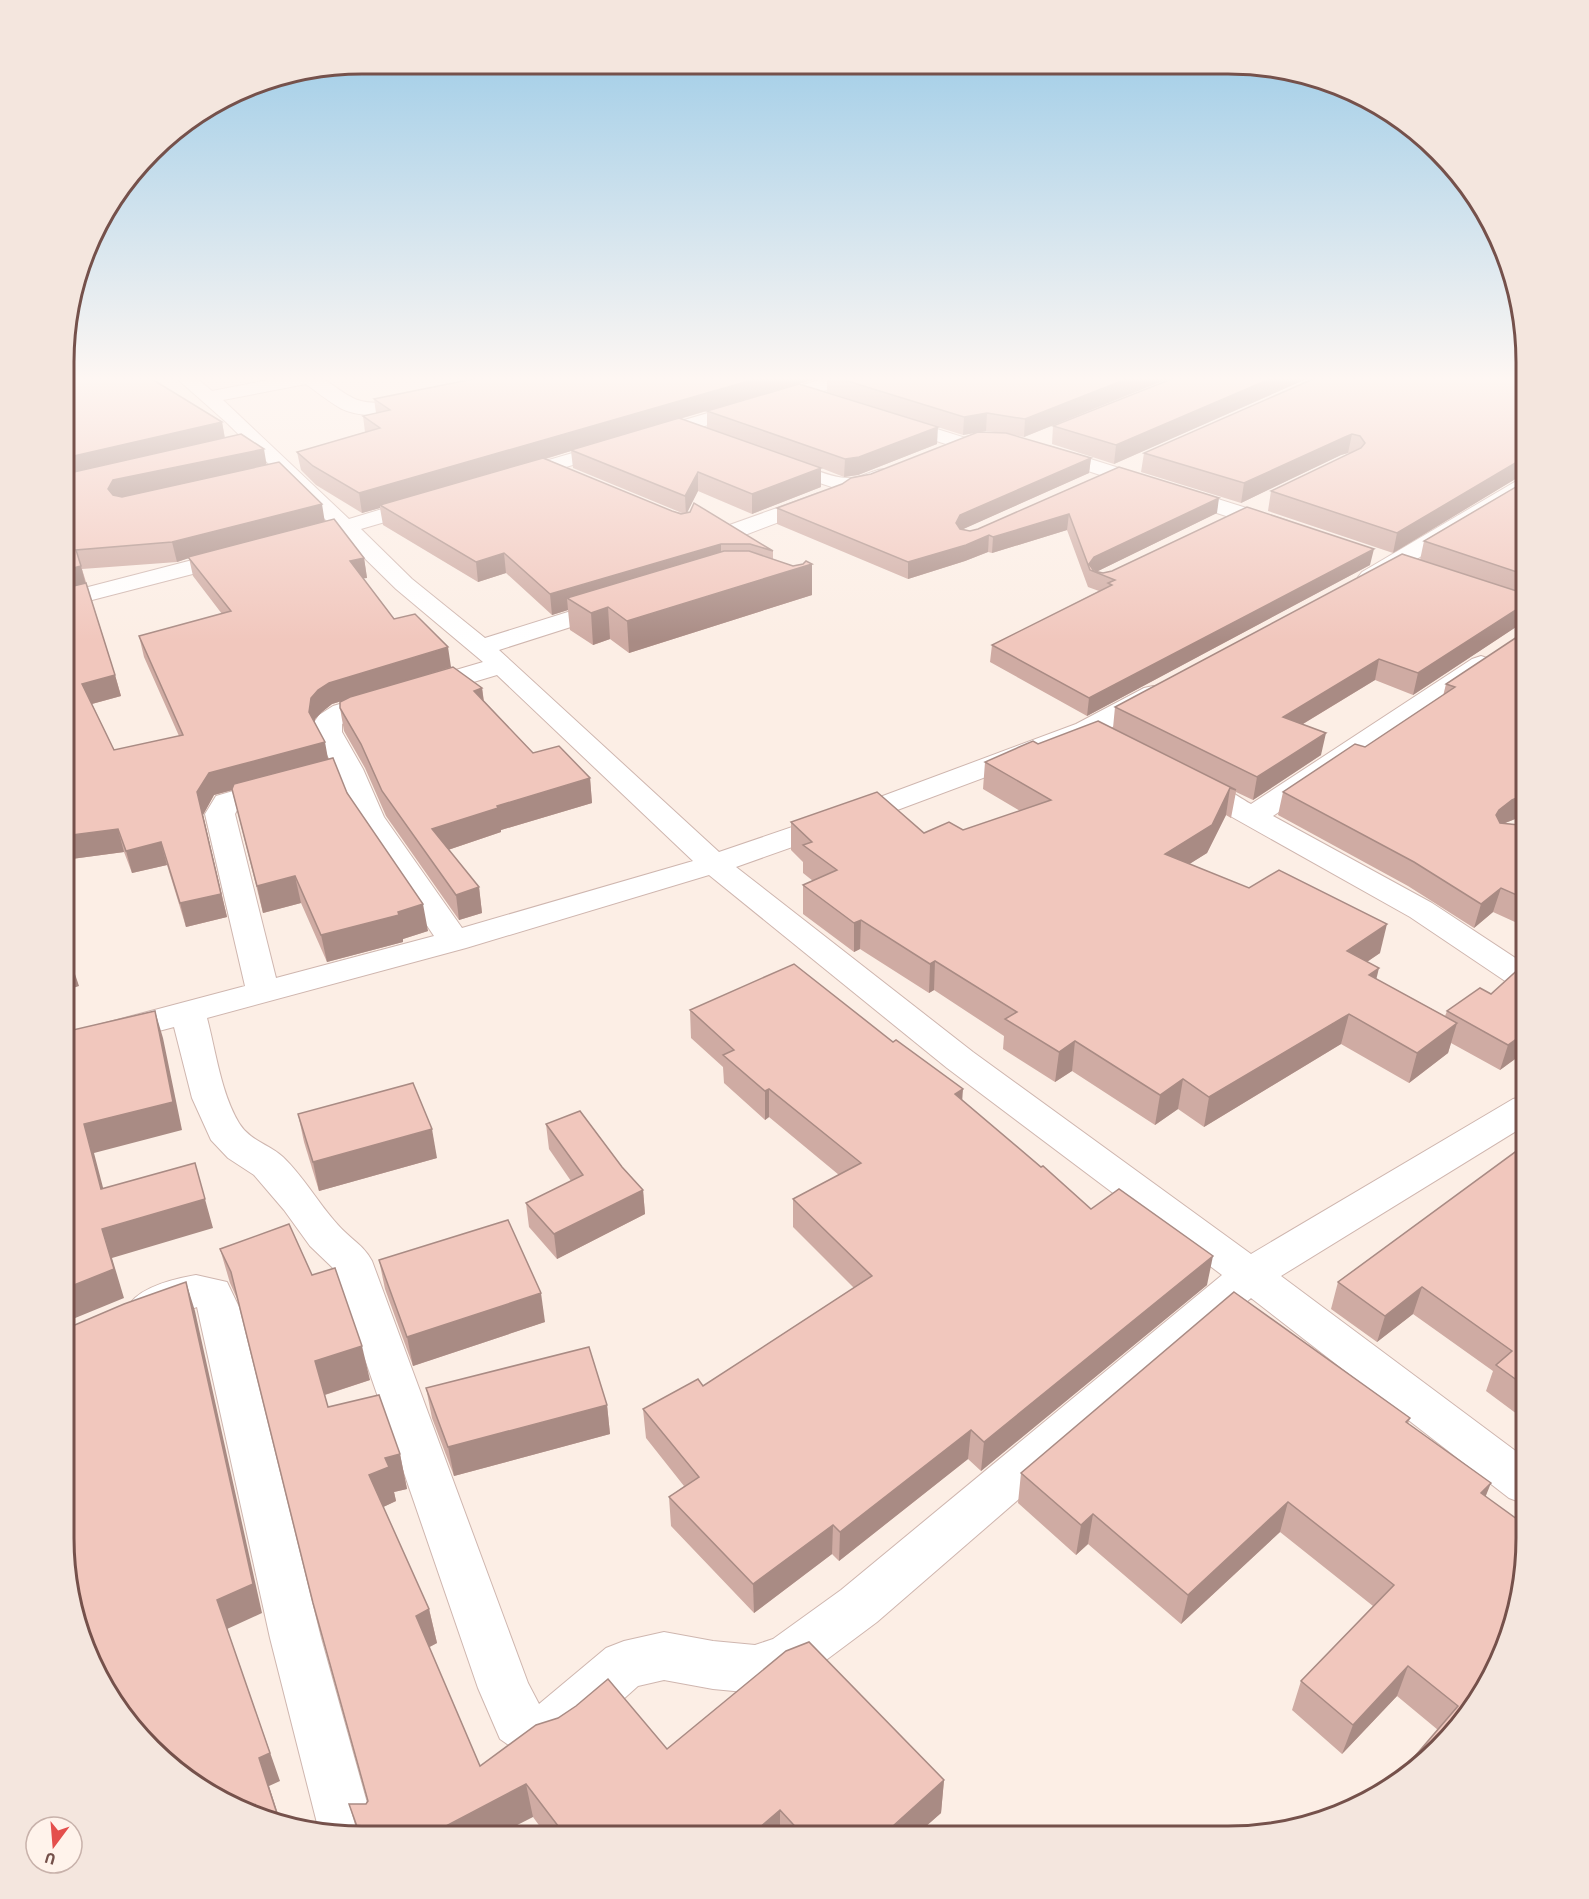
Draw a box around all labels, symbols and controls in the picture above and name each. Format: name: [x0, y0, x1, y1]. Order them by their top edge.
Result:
north arrow: [24, 1815, 84, 1875]
text: U: [42, 1846, 58, 1870]

